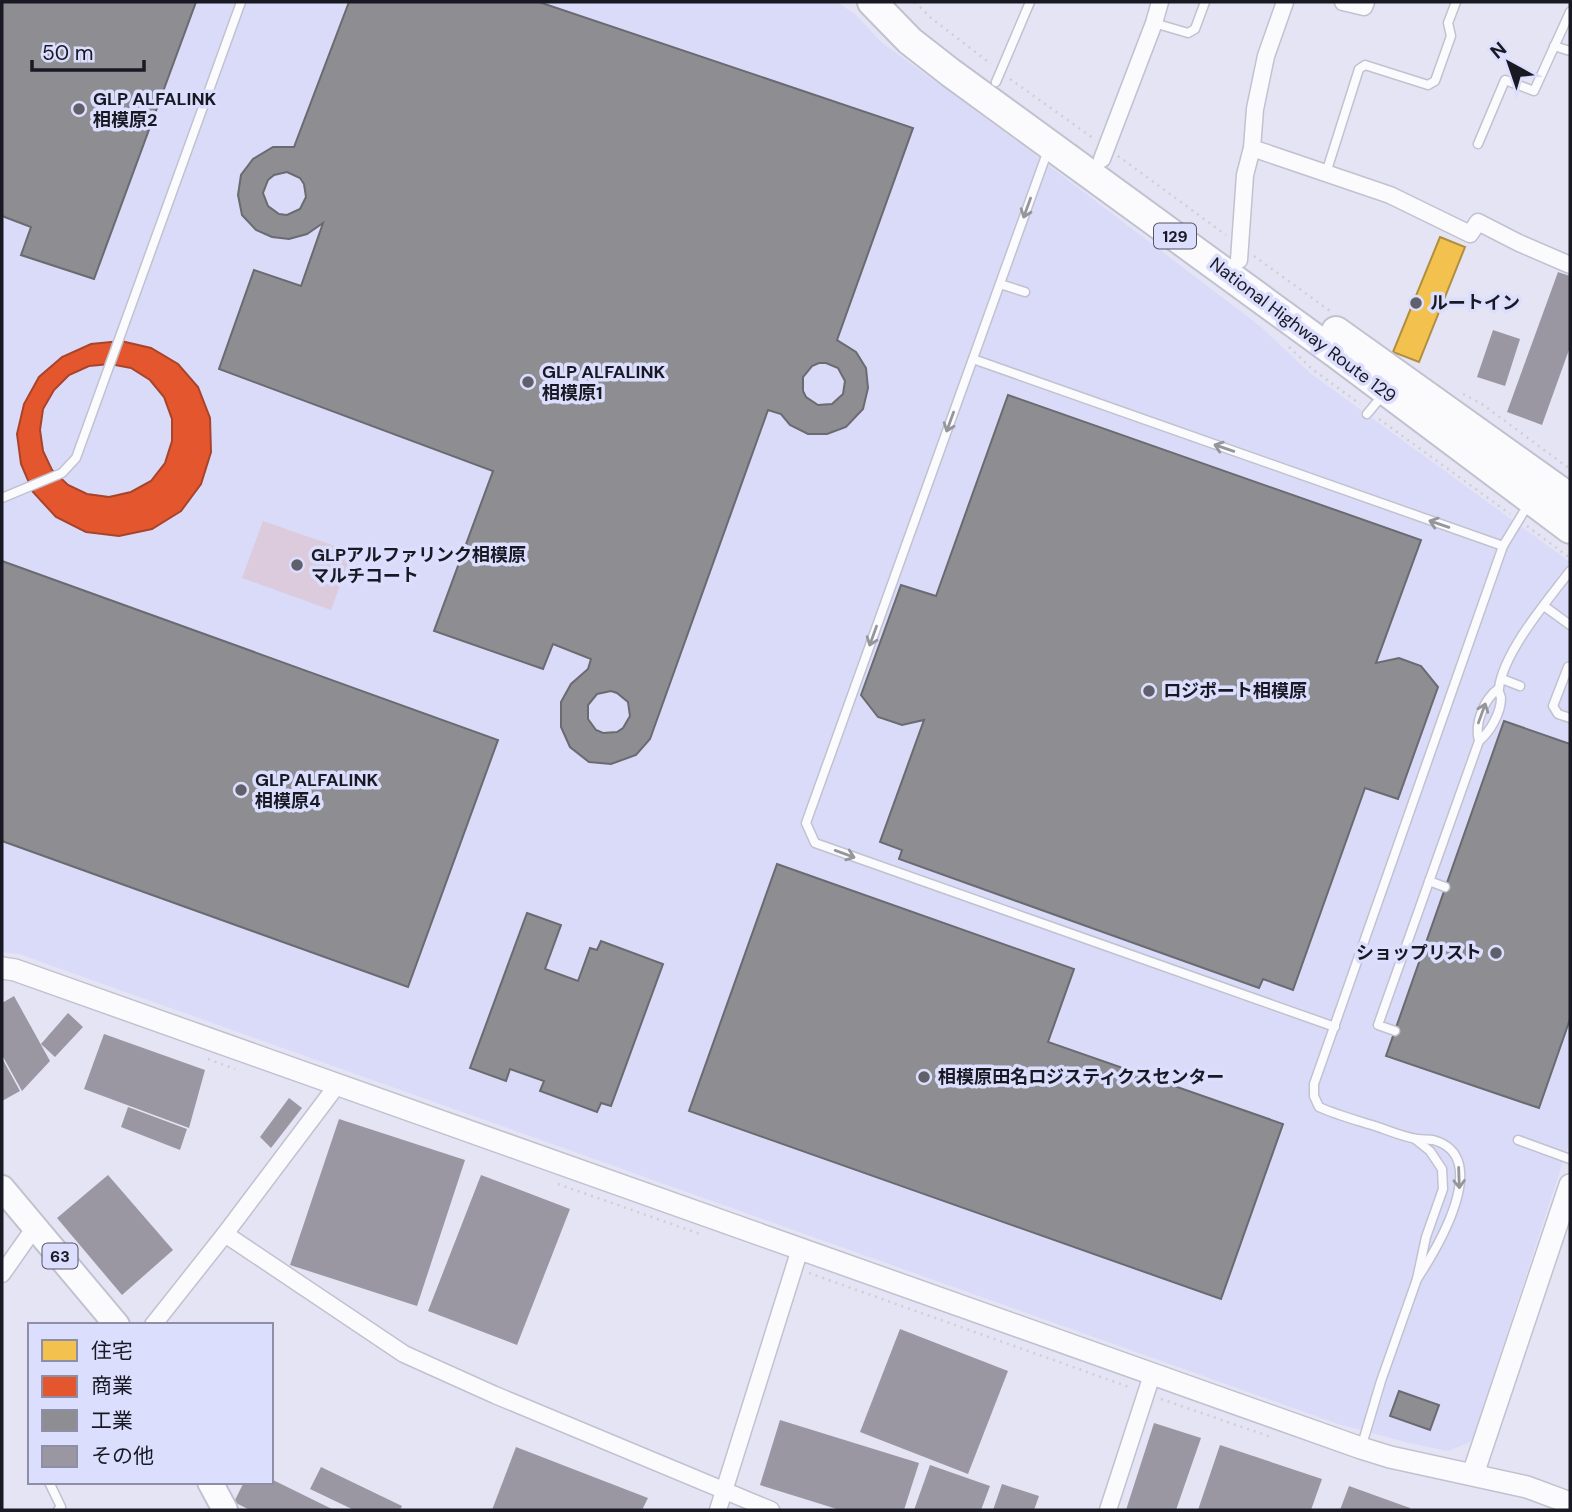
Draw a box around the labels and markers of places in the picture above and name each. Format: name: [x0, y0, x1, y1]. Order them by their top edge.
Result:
place label: GLP ALFALINK 相模原2: [93, 87, 217, 132]
marker: GLP ALFALINK 相模原2: [71, 101, 87, 117]
place label: ルートイン: [1430, 291, 1520, 315]
marker: ルートイン: [1408, 295, 1424, 311]
place label: GLP ALFALINK 相模原1: [542, 360, 666, 405]
marker: GLP ALFALINK 相模原1: [520, 374, 536, 390]
place label: GLPアルファリンク相模原 マルチコート: [311, 543, 526, 588]
marker: GLPアルファリンク相模原 マルチコート: [289, 557, 305, 573]
place label: ロジポート相模原: [1163, 679, 1307, 703]
marker: ロジポート相模原: [1141, 683, 1157, 699]
place label: GLP ALFALINK 相模原4: [255, 768, 379, 813]
marker: GLP ALFALINK 相模原4: [233, 782, 249, 798]
place label: ショップリスト: [1356, 941, 1482, 965]
marker: ショップリスト: [1488, 945, 1504, 961]
place label: 相模原田名ロジスティクスセンター: [938, 1065, 1224, 1089]
marker: 相模原田名ロジスティクスセンター: [916, 1069, 932, 1085]

